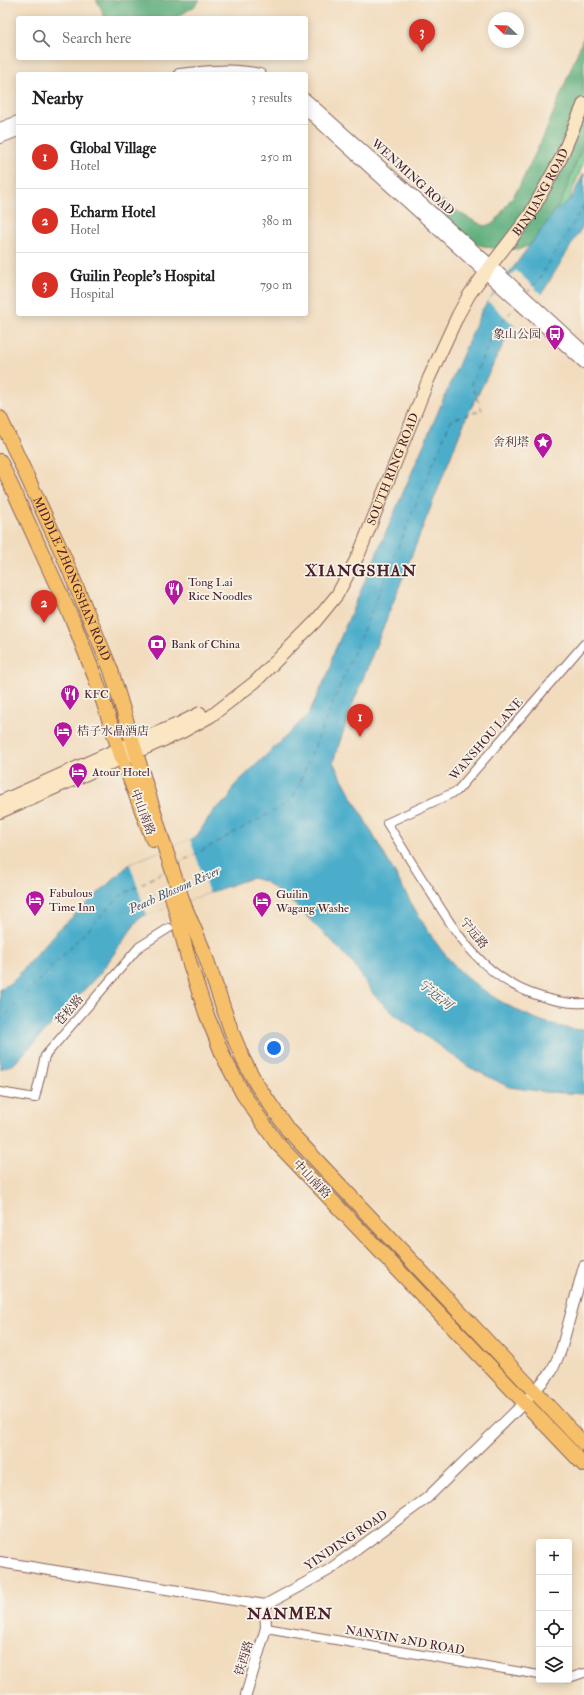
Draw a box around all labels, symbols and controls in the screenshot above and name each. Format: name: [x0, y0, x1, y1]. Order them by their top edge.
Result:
north arrow: [488, 12, 524, 48]
search box: [16, 16, 308, 60]
pin: 3: [409, 19, 435, 52]
icon: search: [30, 27, 52, 49]
text: Search here: [62, 29, 131, 48]
text: Nearby: [32, 88, 83, 109]
text: 3 results: [251, 90, 292, 106]
street label: WENMING ROAD: [367, 135, 457, 219]
text: Global Village: [70, 139, 156, 158]
street label: BINJIANG ROAD: [509, 146, 572, 239]
text: 1: [43, 149, 47, 165]
text: 250 m: [260, 149, 292, 165]
text: Hotel: [70, 158, 100, 174]
text: Echarm Hotel: [70, 203, 156, 222]
text: 2: [42, 213, 48, 229]
text: 380 m: [261, 213, 292, 229]
text: Hotel: [70, 222, 100, 238]
text: Guilin People's Hospital: [70, 267, 215, 286]
text: 3: [43, 277, 48, 293]
text: 790 m: [260, 277, 292, 293]
text: Hospital: [70, 286, 114, 302]
bus stop icon: 象山公园: [544, 323, 566, 351]
place label: 象山公园: [493, 327, 541, 342]
street label: SOUTH RING ROAD: [364, 411, 422, 528]
place icon: 舍利塔: [532, 431, 554, 459]
place label: 舍利塔: [493, 435, 529, 450]
street label: MIDDLE ZHONGSHAN ROAD: [29, 494, 113, 663]
district label: XIANGSHAN: [305, 561, 417, 581]
place label: Tong Lai Rice Noodles: [188, 575, 252, 604]
restaurant icon: Tong Lai Rice Noodles: [163, 578, 185, 606]
pin: 2: [31, 590, 57, 623]
bank icon: Bank of China: [146, 633, 168, 661]
place label: Bank of China: [171, 637, 241, 652]
restaurant icon: KFC: [59, 683, 81, 711]
place label: KFC: [84, 687, 109, 702]
street label: WANSHOU LANE: [446, 695, 527, 784]
pin: 1: [347, 704, 373, 737]
hotel icon: 桔子水晶酒店: [52, 720, 74, 748]
place label: 桔子水晶酒店: [77, 724, 149, 739]
hotel icon: Atour Hotel: [67, 761, 89, 789]
place label: Atour Hotel: [91, 765, 150, 780]
street label: 中山南路: [127, 787, 158, 837]
water label: Peach Blossom River: [125, 862, 224, 918]
place label: Fabulous Time Inn: [49, 886, 95, 915]
place label: Guilin Wagang Washe: [275, 887, 349, 916]
hotel icon: Fabulous Time Inn: [24, 889, 46, 917]
hotel icon: Guilin Wagang Washe: [251, 890, 273, 918]
street label: 宁远路: [456, 915, 491, 952]
water label: 宁远河: [415, 976, 457, 1015]
street label: 苍松路: [52, 992, 87, 1029]
your location: [264, 1038, 284, 1058]
street label: 中山南路: [290, 1157, 334, 1202]
street label: YINDING ROAD: [302, 1507, 391, 1574]
map controls: [536, 1539, 572, 1683]
button: +: [536, 1539, 572, 1575]
button: −: [536, 1575, 572, 1611]
district label: NANMEN: [246, 1604, 333, 1624]
button: locate: [536, 1611, 572, 1647]
street label: NANXIN 2ND ROAD: [344, 1623, 466, 1658]
street label: 铁西路: [232, 1639, 257, 1678]
button: layers: [536, 1647, 572, 1683]

